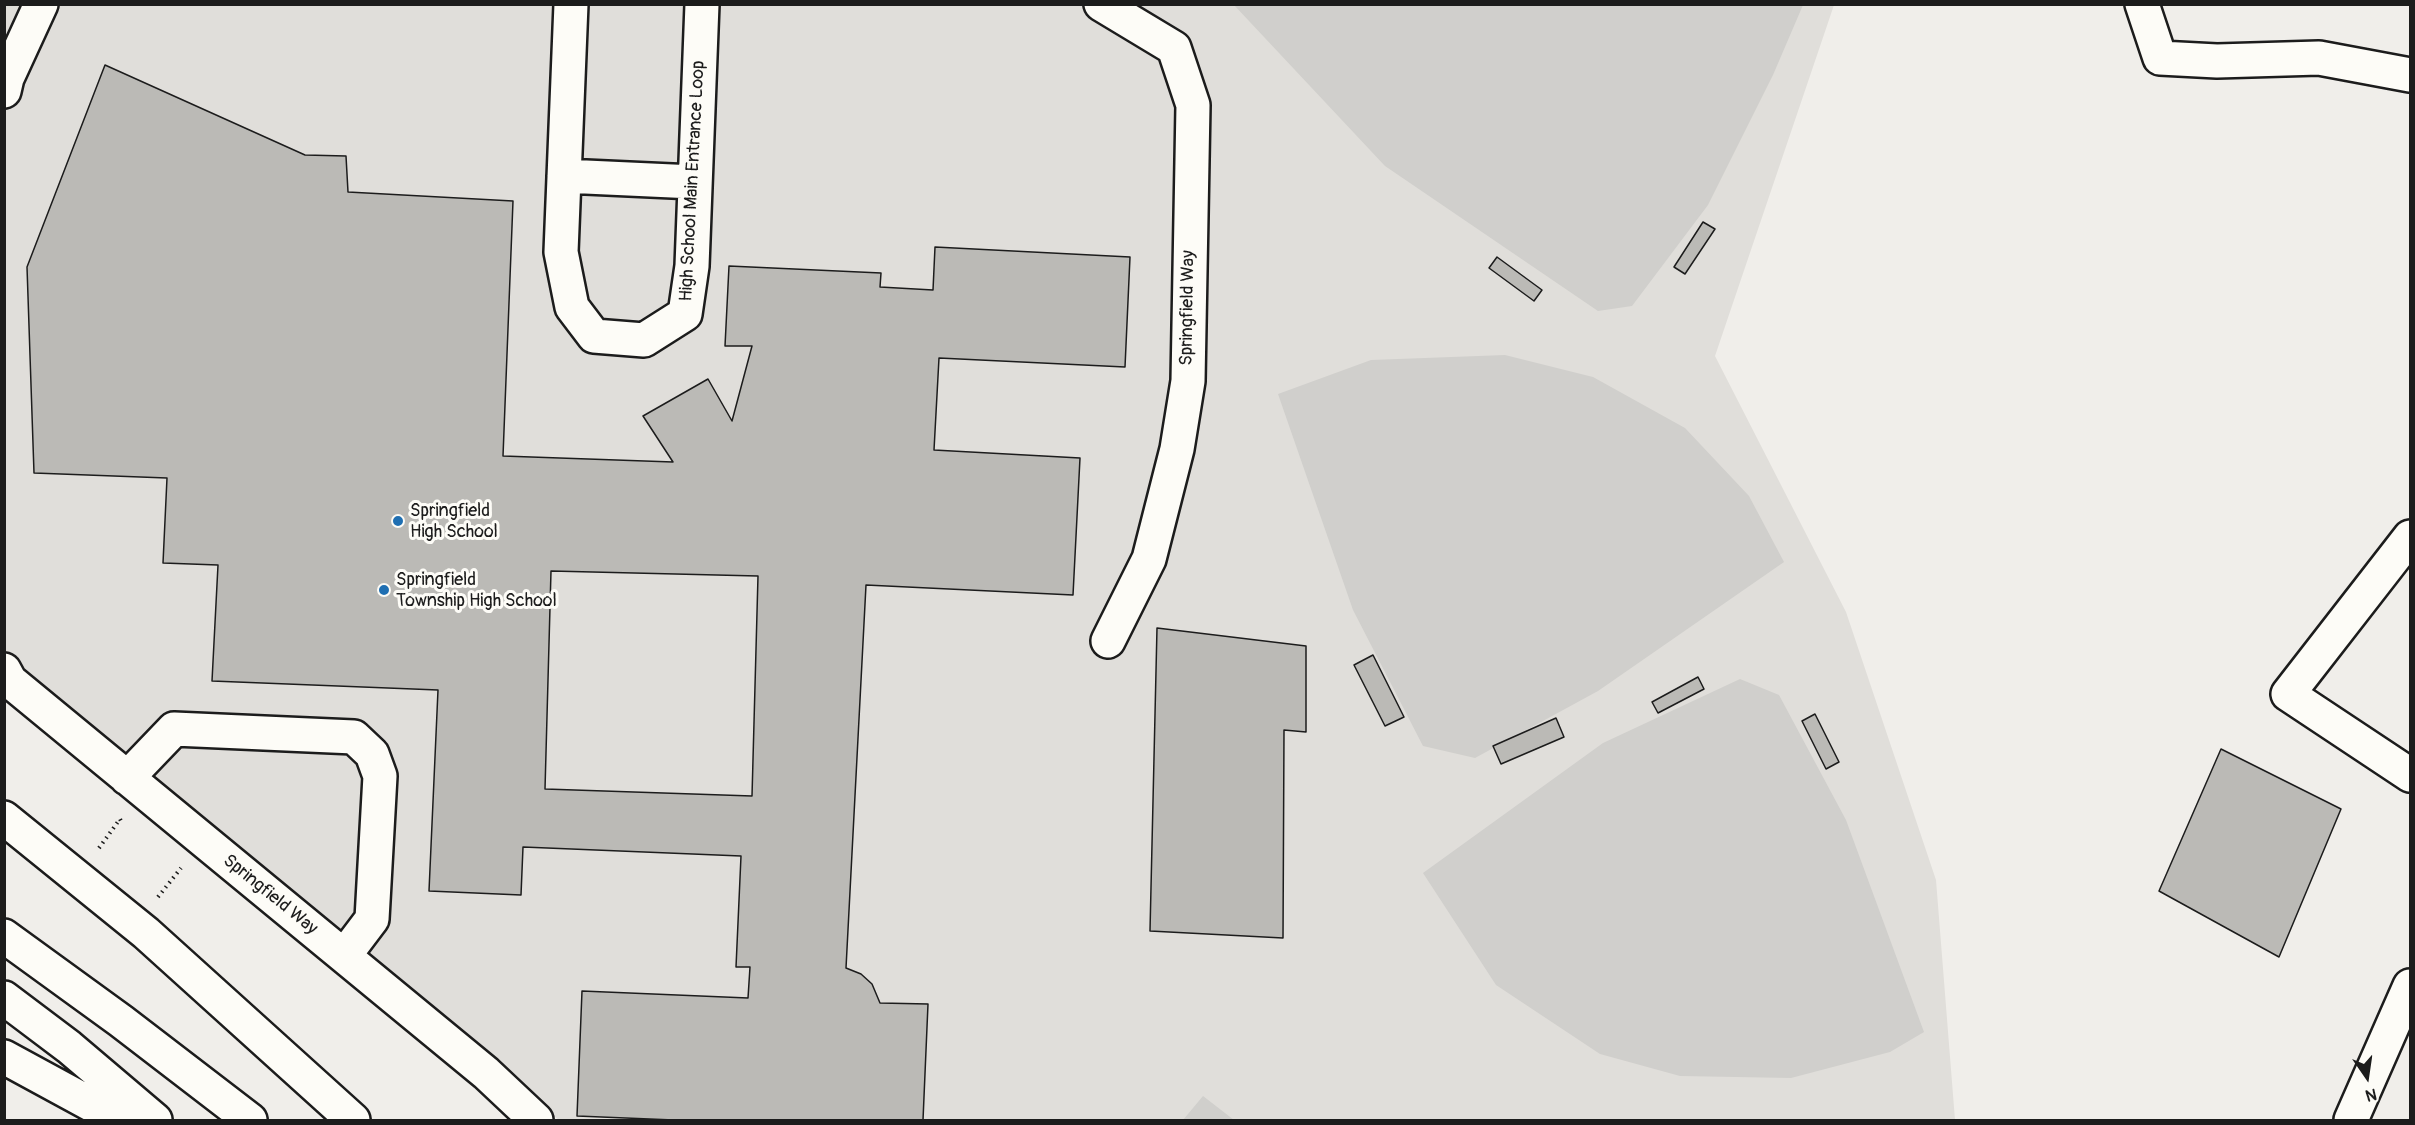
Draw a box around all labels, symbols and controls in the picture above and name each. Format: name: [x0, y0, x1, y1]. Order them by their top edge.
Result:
street label: High School Main Entrance Loop: [676, 60, 710, 302]
street label: Springfield Way: [1176, 250, 1200, 366]
place label: Springfield High School: [410, 500, 498, 542]
marker: Springfield High School: [391, 514, 405, 528]
place label: Springfield Township High School: [396, 569, 557, 612]
marker: Springfield Township High School: [377, 583, 391, 597]
street label: Springfield Way: [218, 850, 322, 940]
north arrow: [2337, 1047, 2397, 1107]
text: N: [2364, 1084, 2379, 1105]

